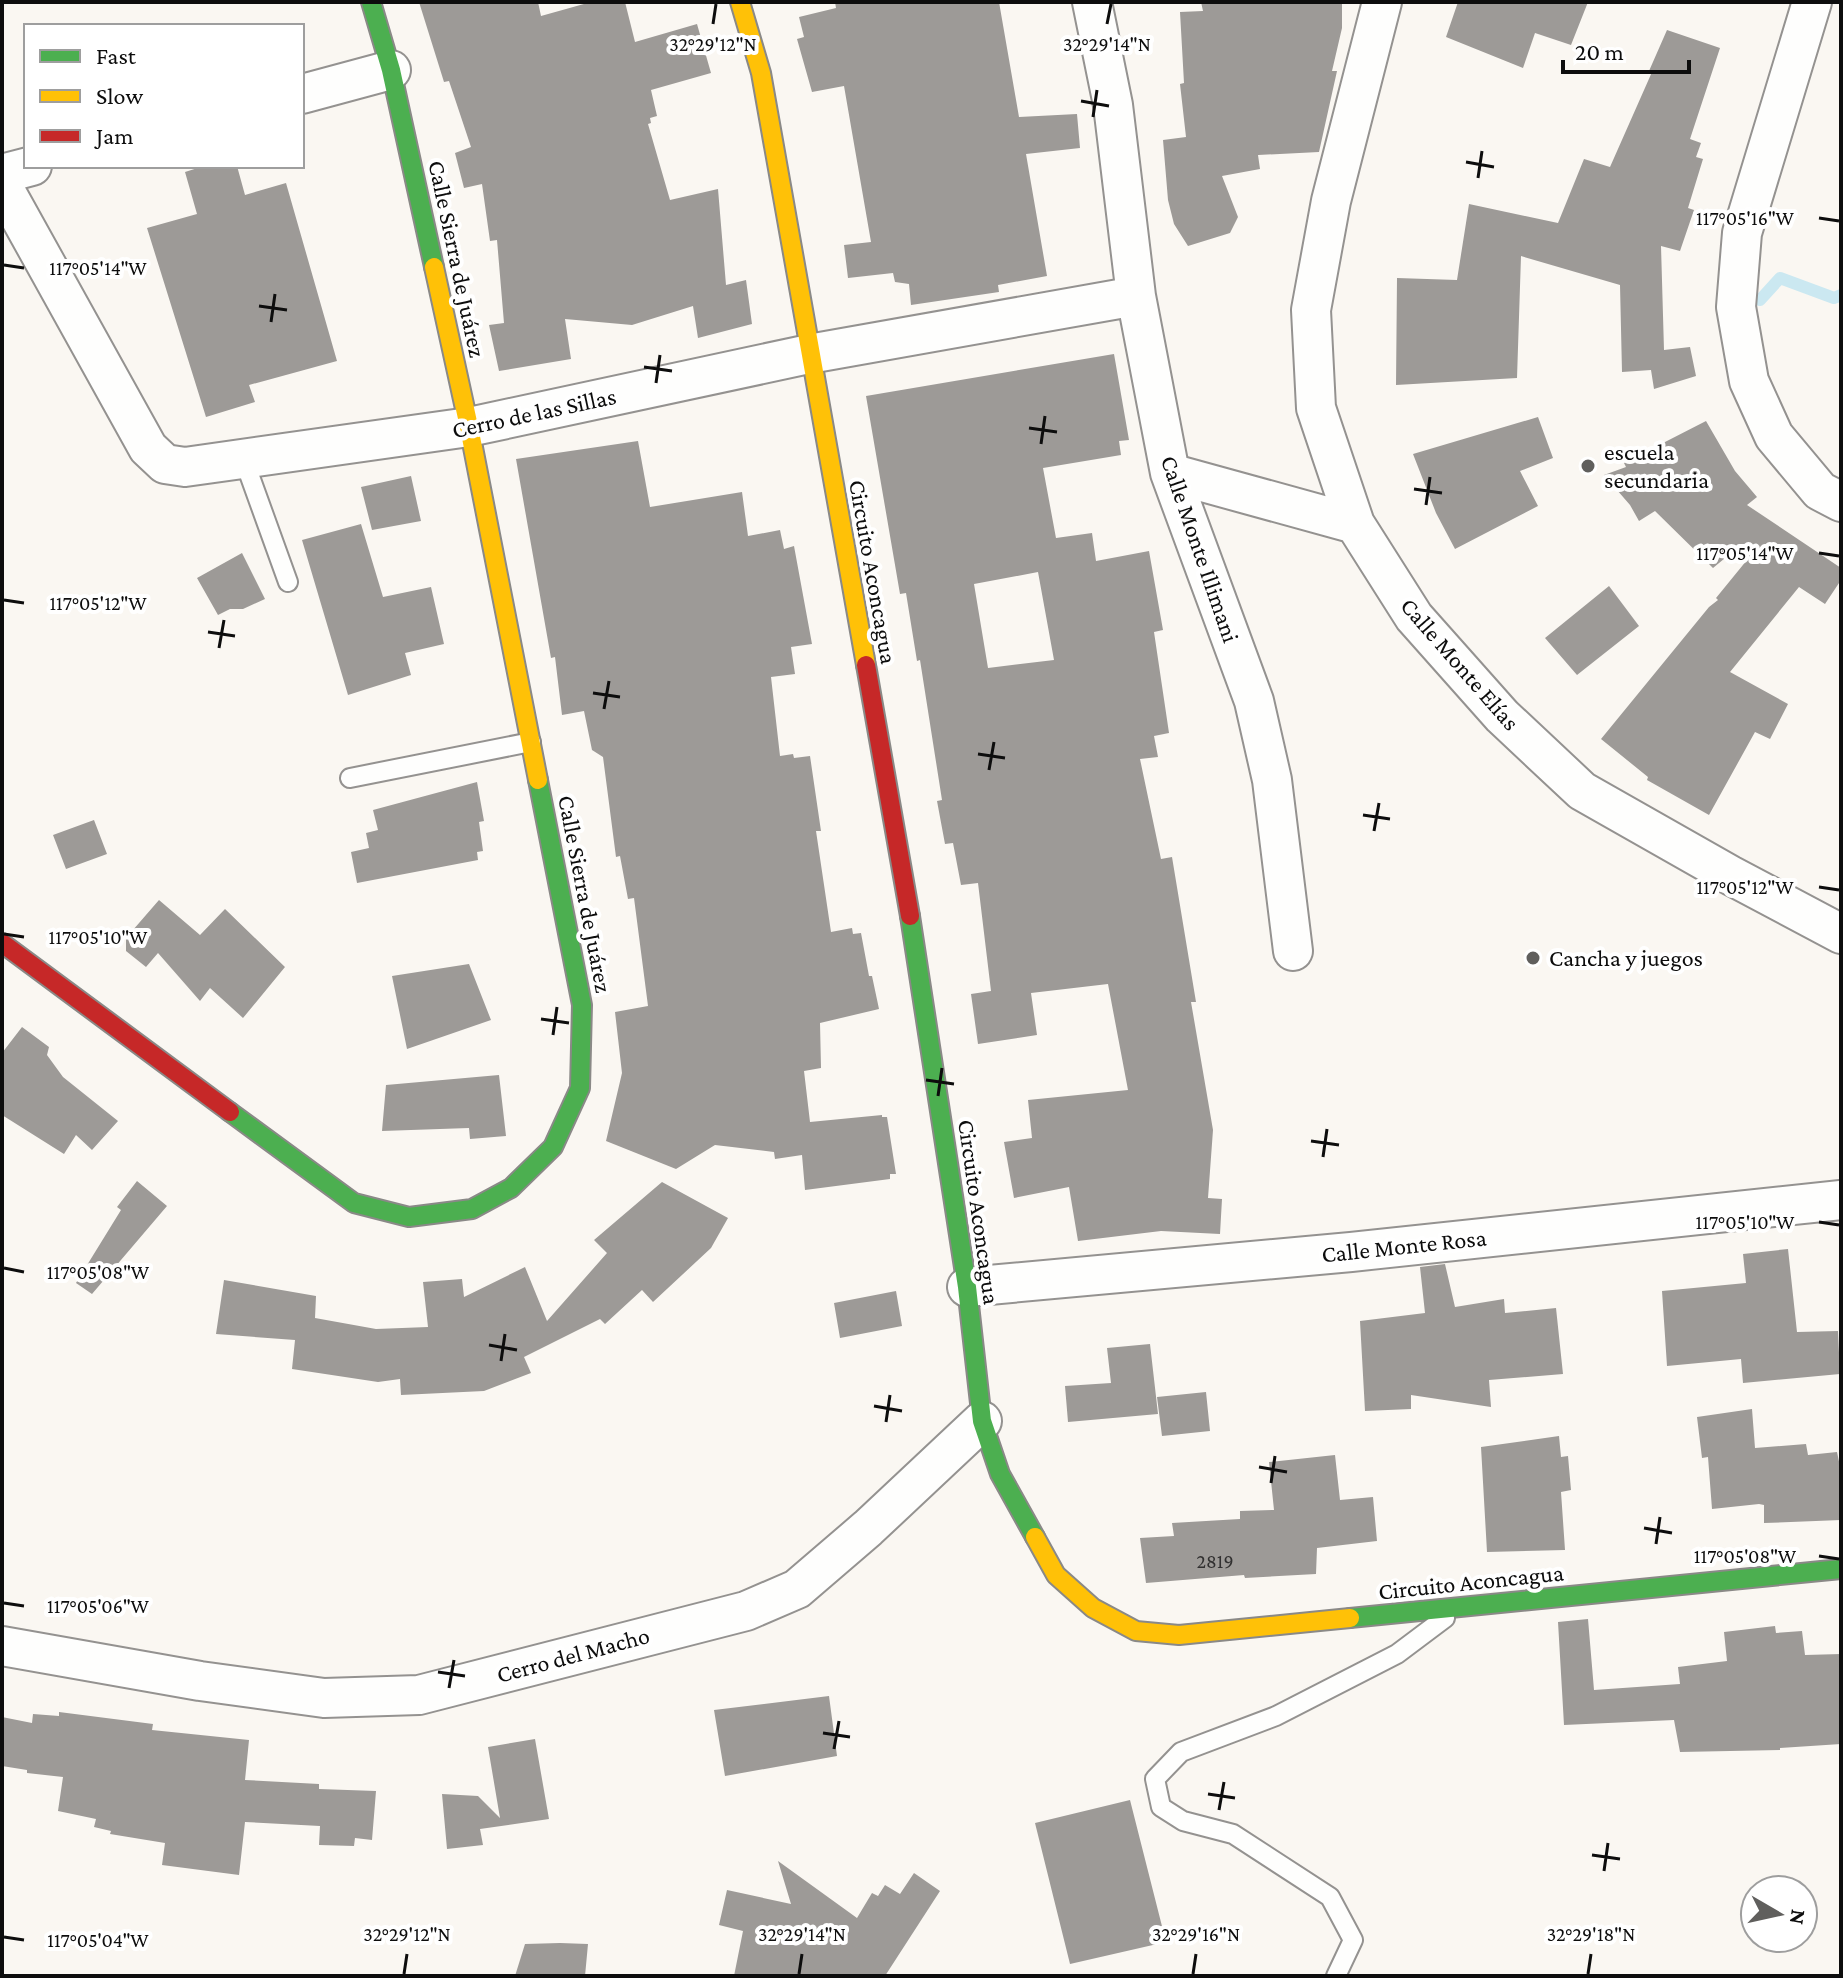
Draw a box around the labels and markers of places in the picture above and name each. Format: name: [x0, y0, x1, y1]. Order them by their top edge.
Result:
place label: escuela secundaria: [1604, 438, 1709, 493]
marker: escuela secundaria: [1579, 457, 1597, 475]
place label: Cancha y juegos: [1549, 944, 1703, 971]
marker: Cancha y juegos: [1524, 949, 1542, 967]

